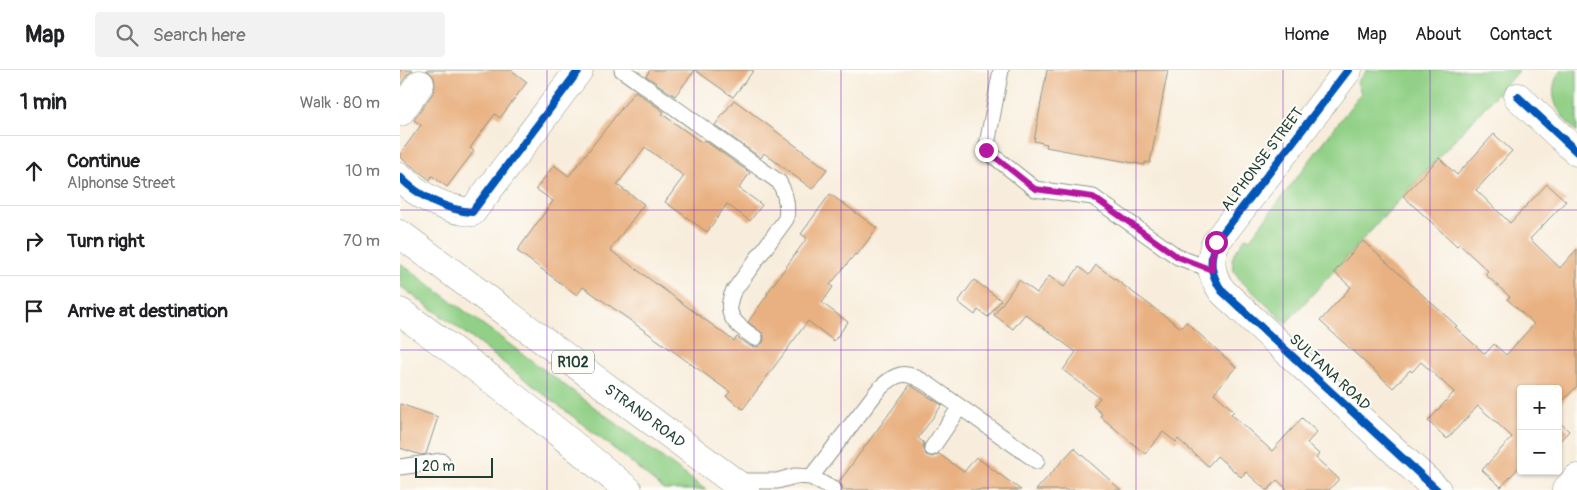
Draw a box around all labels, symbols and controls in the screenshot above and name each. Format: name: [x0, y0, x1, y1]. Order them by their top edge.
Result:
search box: [95, 12, 445, 57]
text: Map: [25, 20, 65, 49]
icon: search: [113, 21, 141, 49]
text: Search here: [153, 23, 246, 47]
text: Home: [1284, 23, 1329, 46]
text: Map: [1357, 23, 1387, 46]
text: About: [1415, 23, 1461, 46]
text: Contact: [1489, 23, 1552, 46]
text: 1 min: [20, 89, 67, 116]
text: Walk · 80 m: [300, 93, 380, 113]
street label: ALPHONSE STREET: [1217, 104, 1308, 215]
route end: [975, 139, 998, 162]
text: Continue: [67, 149, 140, 173]
icon: ahead: [20, 157, 48, 185]
text: 10 m: [345, 161, 380, 181]
text: Alphonse Street: [67, 173, 175, 193]
icon: right: [20, 227, 48, 255]
text: Turn right: [67, 229, 145, 253]
text: 70 m: [343, 231, 380, 251]
route start: [1205, 231, 1228, 254]
icon: arrive: [20, 297, 48, 325]
text: Arrive at destination: [67, 299, 228, 323]
street label: SULTANA ROAD: [1285, 330, 1374, 415]
road number: R102: [552, 350, 594, 374]
street label: STRAND ROAD: [601, 380, 689, 452]
map controls: [1517, 385, 1562, 475]
button: +: [1517, 385, 1562, 430]
button: −: [1517, 430, 1562, 475]
scale bar: [415, 455, 492, 478]
text: 20 m: [422, 458, 455, 475]

